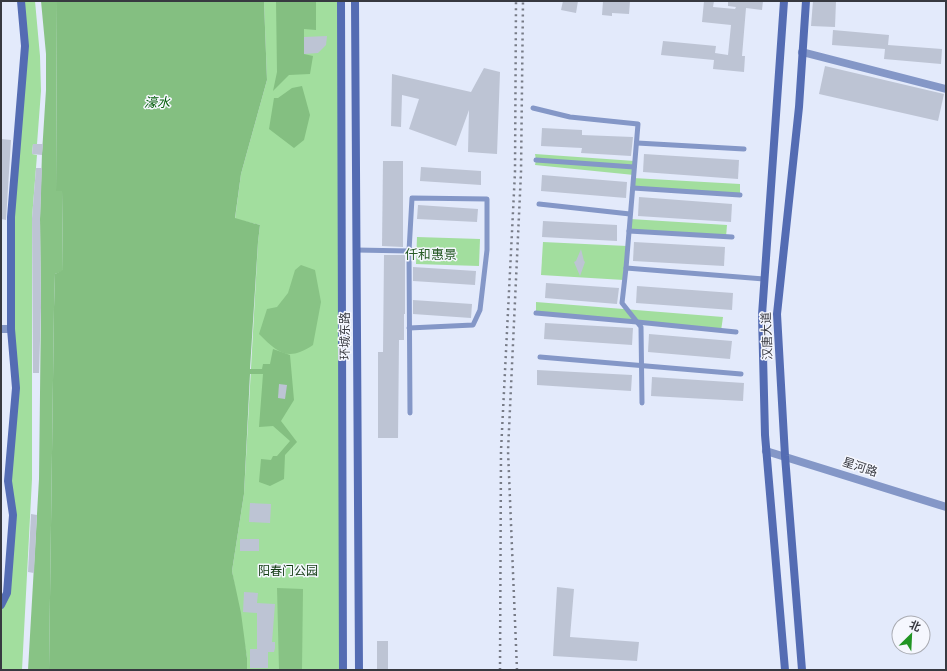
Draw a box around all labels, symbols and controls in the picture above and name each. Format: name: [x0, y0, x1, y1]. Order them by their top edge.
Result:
water label: 濠水: [144, 95, 171, 110]
district label: 仟和惠景: [405, 247, 457, 262]
street label: 环城东路: [338, 312, 352, 360]
street label: 汉唐大道: [759, 312, 775, 360]
street label: 星河路: [841, 455, 879, 479]
park label: 阳春门公园: [258, 564, 318, 578]
north arrow: [891, 615, 931, 655]
text: 北: [907, 618, 923, 634]

